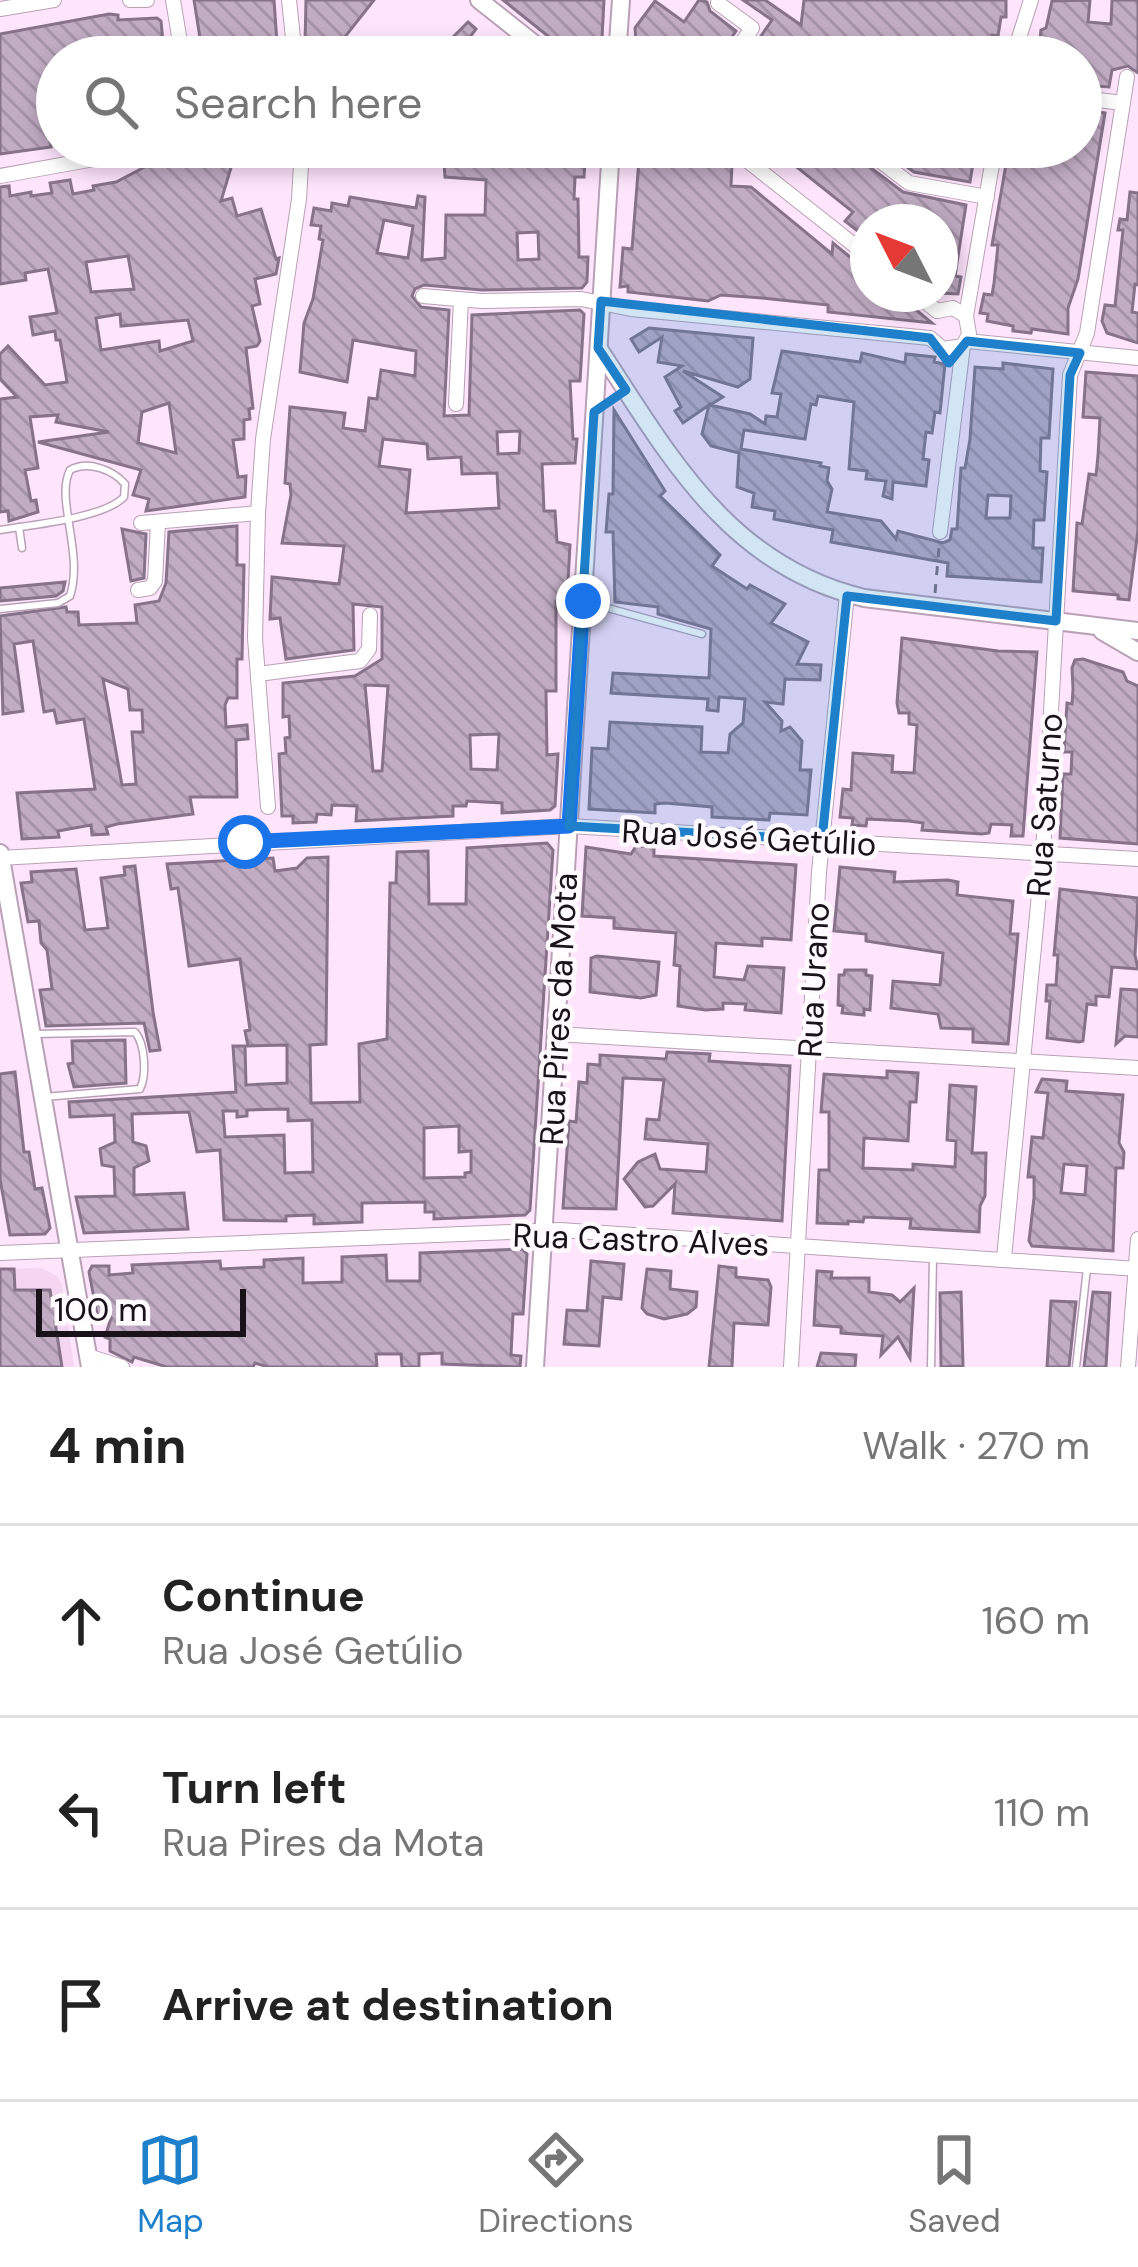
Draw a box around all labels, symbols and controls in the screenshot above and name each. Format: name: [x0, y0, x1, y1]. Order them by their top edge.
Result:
search box: [36, 36, 1102, 168]
icon: search: [78, 69, 144, 135]
text: Search here: [174, 73, 422, 132]
north arrow: [850, 204, 958, 312]
route end: [556, 574, 610, 628]
street label: Rua Saturno: [1017, 712, 1072, 899]
street label: Rua José Getúlio: [620, 809, 878, 866]
route start: [218, 815, 272, 869]
street label: Rua Pires da Mota: [530, 872, 587, 1146]
street label: Rua Urano: [788, 901, 839, 1059]
street label: Rua Castro Alves: [512, 1214, 770, 1265]
scale bar: [36, 1283, 246, 1336]
text: 100 m: [54, 1288, 148, 1331]
text: 4 min: [48, 1412, 187, 1479]
text: Walk · 270 m: [862, 1420, 1090, 1471]
text: Continue: [162, 1566, 365, 1625]
icon: ahead: [48, 1588, 114, 1654]
text: 160 m: [982, 1595, 1090, 1646]
text: Rua José Getúlio: [162, 1625, 464, 1676]
text: Turn left: [162, 1758, 346, 1817]
icon: left: [48, 1780, 114, 1846]
text: 110 m: [994, 1787, 1090, 1838]
text: Rua Pires da Mota: [162, 1817, 485, 1868]
icon: arrive: [48, 1972, 114, 2038]
text: Arrive at destination: [162, 1975, 614, 2034]
tab: Map: [137, 2127, 204, 2242]
tab: Directions: [478, 2127, 634, 2242]
tab: Saved: [908, 2127, 1001, 2242]

